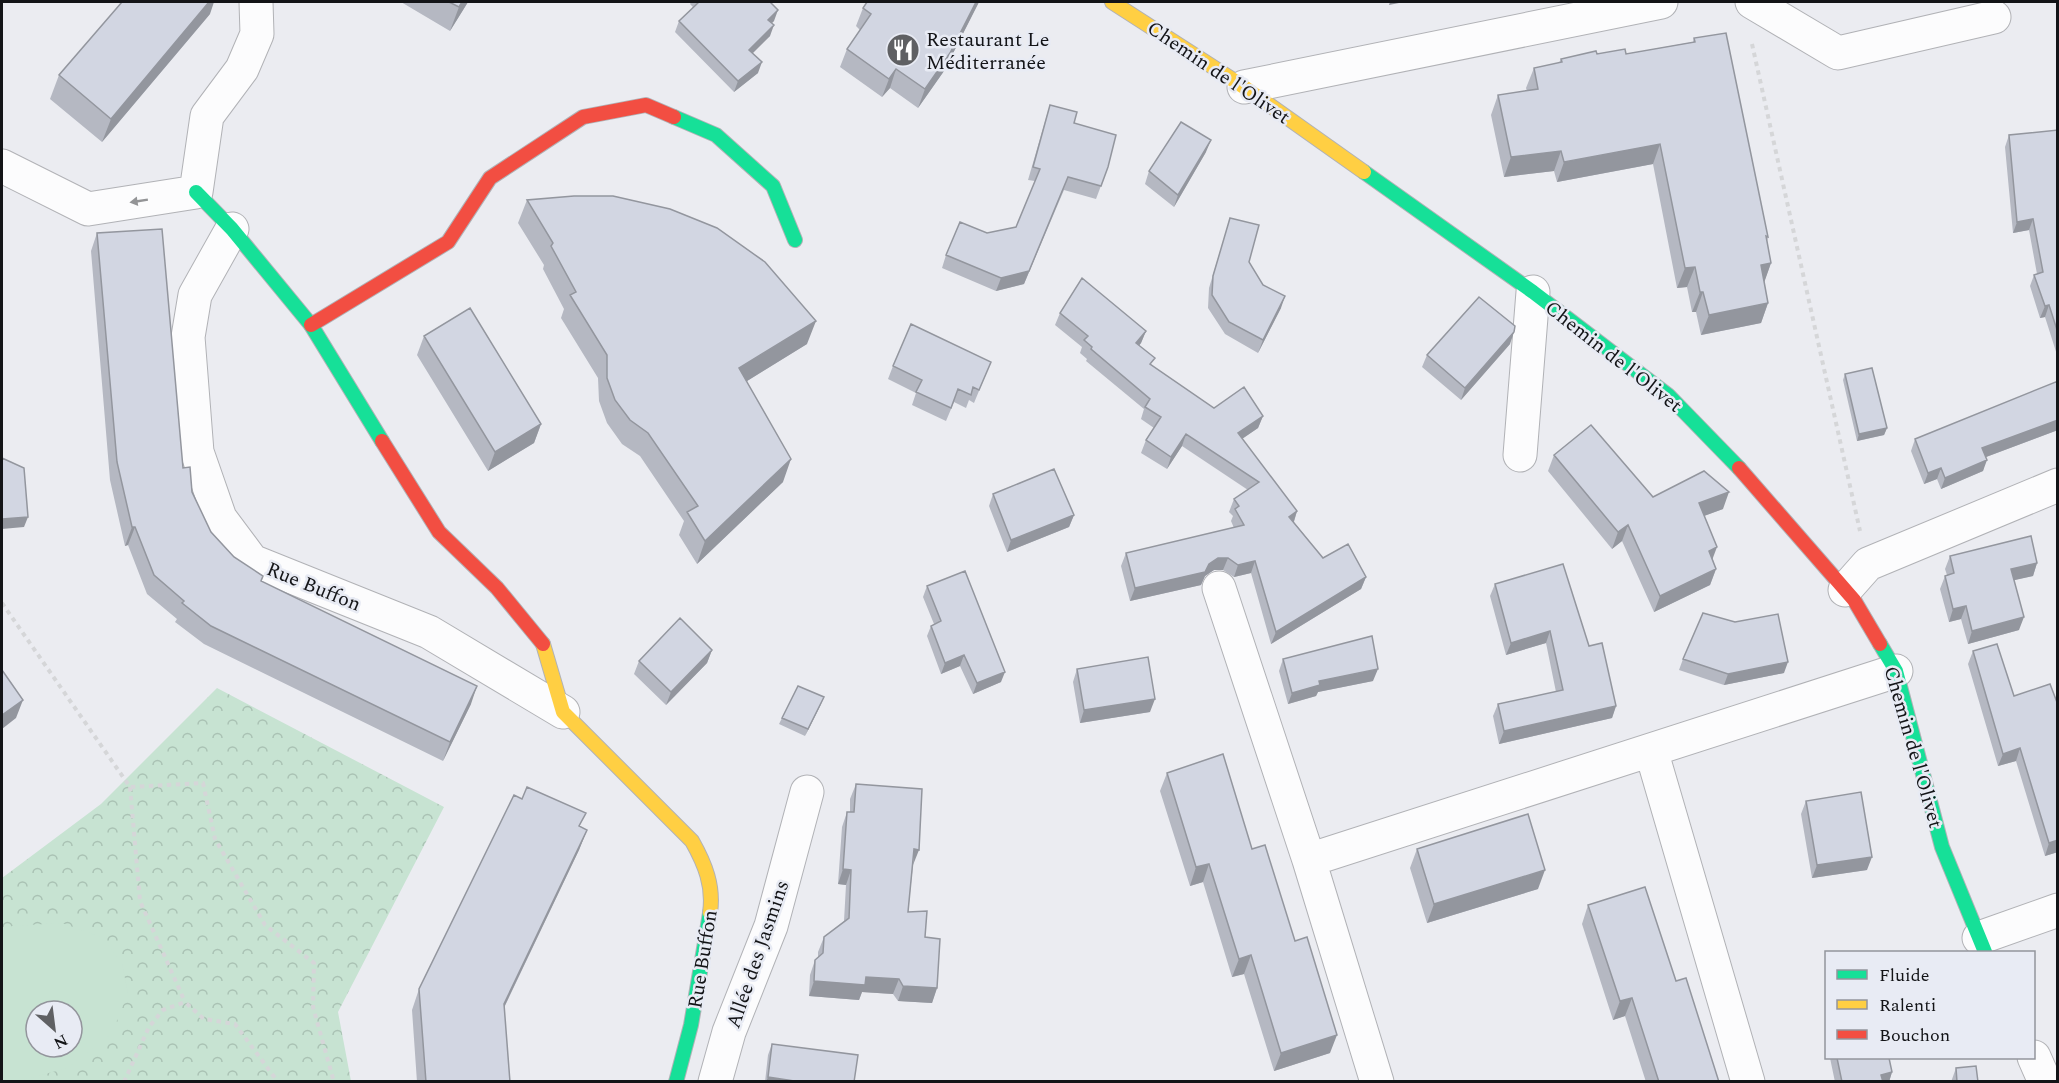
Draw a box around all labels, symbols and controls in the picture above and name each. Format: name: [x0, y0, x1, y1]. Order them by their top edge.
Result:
street label: Chemin de l'Olivet: [1141, 14, 1296, 132]
place label: Restaurant Le Méditerranée: [926, 25, 1049, 78]
restaurant icon: Restaurant Le Méditerranée: [885, 32, 921, 68]
one-way arrow: [129, 197, 148, 206]
street label: Chemin de l'Olivet: [1538, 293, 1689, 420]
street label: Rue Buffon: [262, 554, 365, 619]
street label: Chemin de l'Olivet: [1876, 663, 1951, 832]
street label: Allée des Jasmins: [719, 876, 797, 1032]
street label: Rue Buffon: [680, 908, 726, 1011]
legend: [1825, 951, 2035, 1059]
text: Fluide: [1879, 962, 1930, 989]
text: Ralenti: [1879, 992, 1936, 1019]
north arrow: [24, 999, 84, 1059]
text: Bouchon: [1879, 1022, 1950, 1049]
text: N: [49, 1028, 72, 1055]

